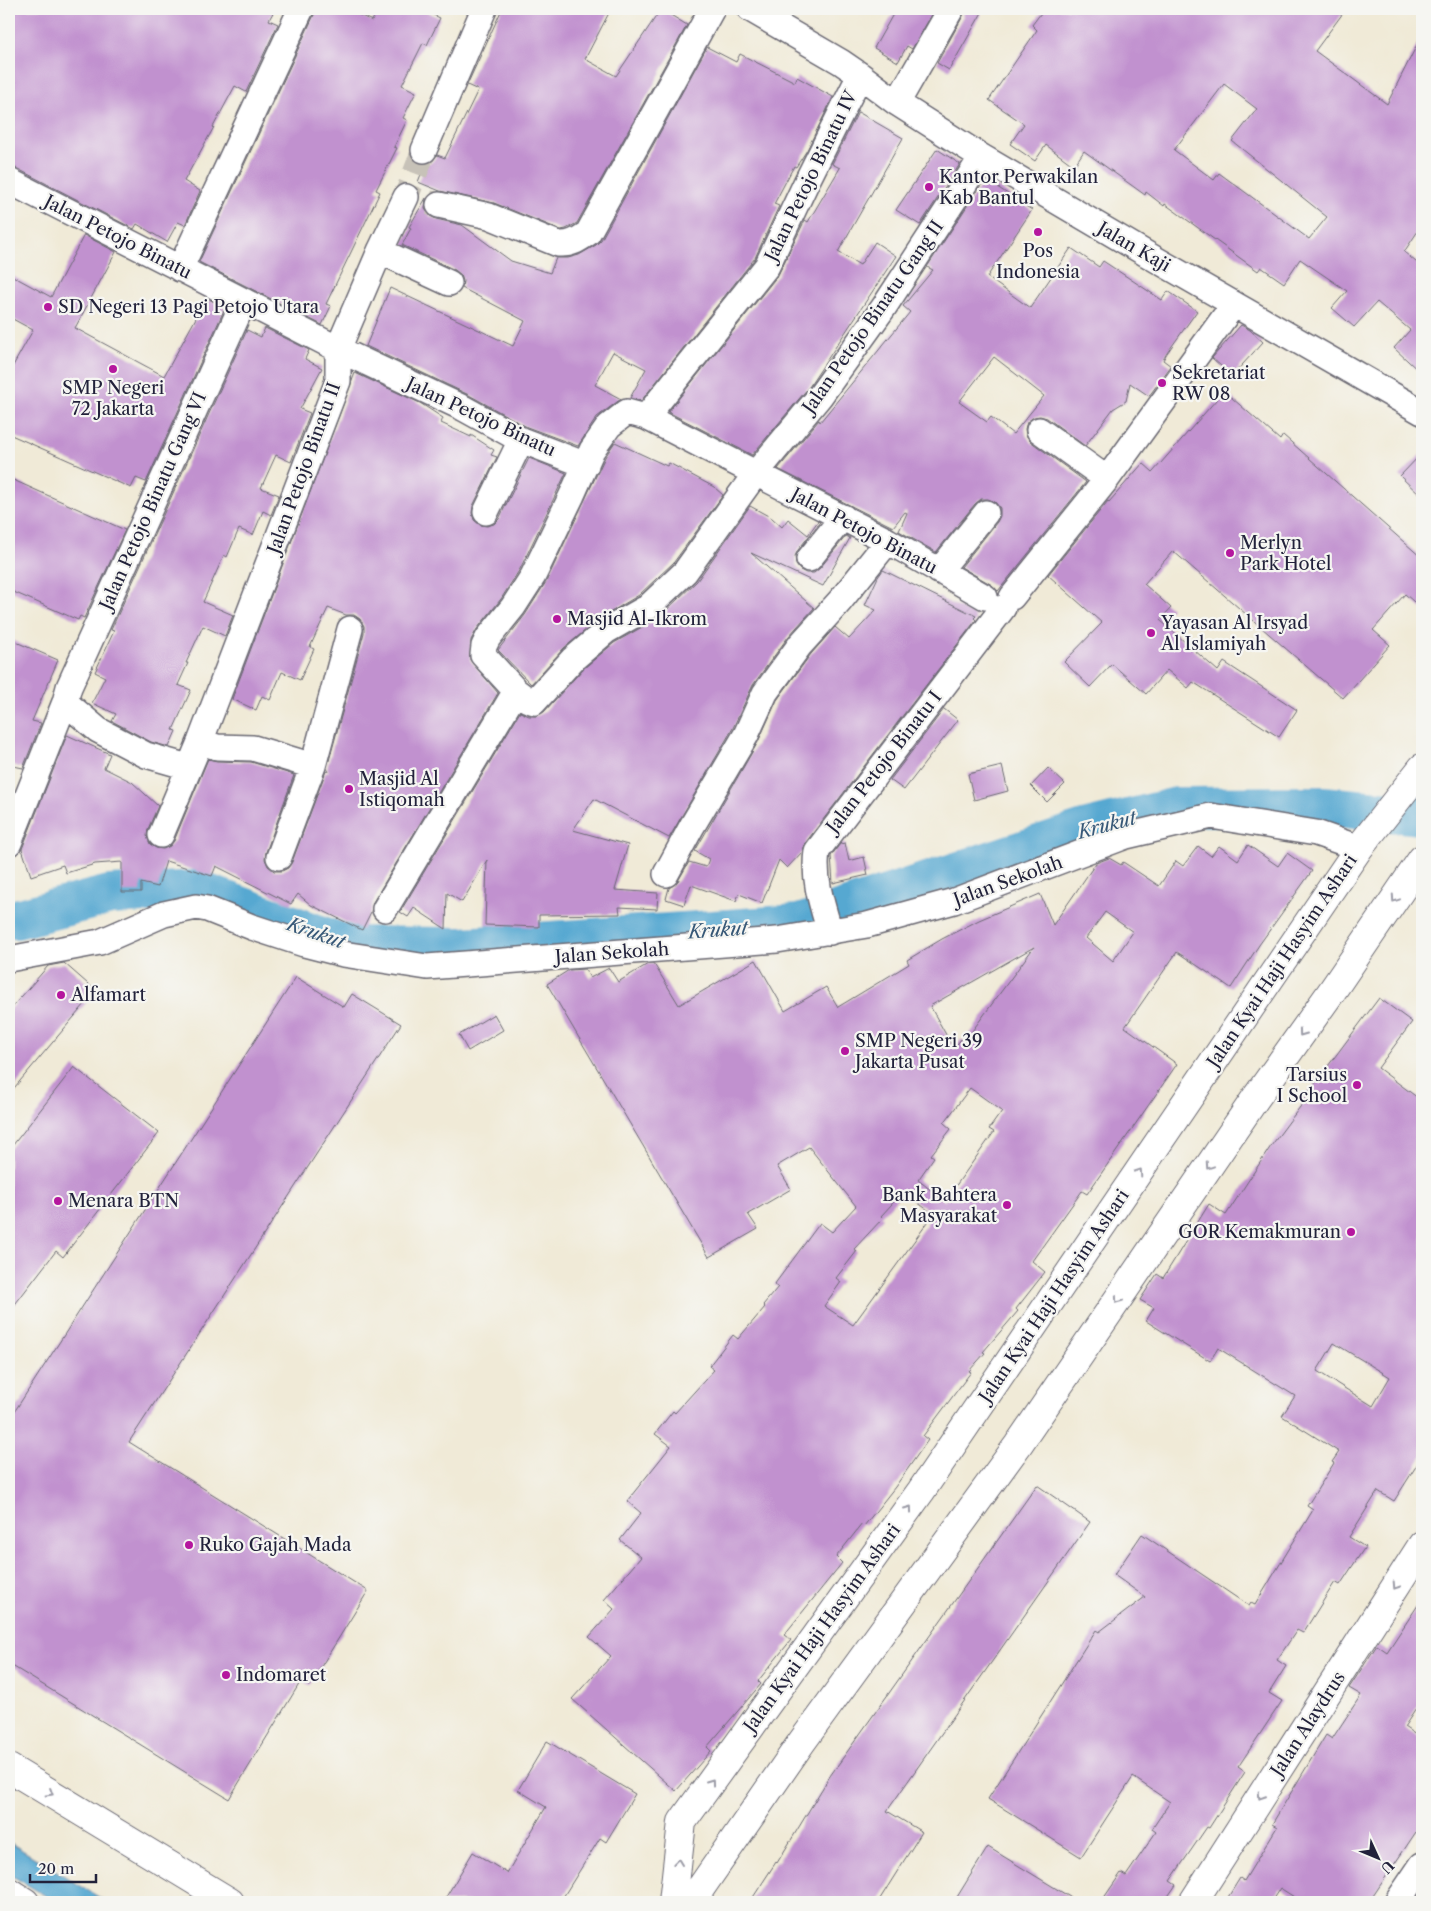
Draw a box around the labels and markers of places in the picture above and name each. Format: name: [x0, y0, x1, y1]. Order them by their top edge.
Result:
place label: Kantor Perwakilan Kab Bantul: [939, 166, 1098, 209]
marker: Kantor Perwakilan Kab Bantul: [923, 181, 935, 193]
marker: Pos Indonesia: [1032, 226, 1044, 238]
place label: Pos Indonesia: [996, 240, 1081, 283]
place label: SD Negeri 13 Pagi Petojo Utara: [58, 296, 320, 318]
marker: SD Negeri 13 Pagi Petojo Utara: [42, 301, 54, 313]
place label: Sekretariat RW 08: [1172, 362, 1266, 405]
marker: SMP Negeri 72 Jakarta: [107, 363, 119, 375]
place label: SMP Negeri 72 Jakarta: [62, 377, 165, 420]
marker: Sekretariat RW 08: [1156, 377, 1168, 389]
place label: Merlyn Park Hotel: [1240, 532, 1331, 575]
marker: Merlyn Park Hotel: [1224, 547, 1236, 559]
place label: Masjid Al-Ikrom: [567, 608, 707, 630]
place label: Yayasan Al Irsyad Al Islamiyah: [1160, 612, 1308, 655]
marker: Masjid Al-Ikrom: [551, 613, 563, 625]
marker: Yayasan Al Irsyad Al Islamiyah: [1145, 627, 1157, 639]
place label: Masjid Al Istiqomah: [359, 768, 445, 811]
marker: Masjid Al Istiqomah: [343, 783, 355, 795]
place label: Alfamart: [70, 984, 146, 1006]
marker: Alfamart: [55, 989, 67, 1001]
place label: SMP Negeri 39 Jakarta Pusat: [852, 1030, 983, 1073]
marker: SMP Negeri 39 Jakarta Pusat: [839, 1045, 851, 1057]
place label: Tarsius I School: [1277, 1064, 1347, 1107]
marker: Tarsius I School: [1351, 1079, 1363, 1091]
place label: Bank Bahtera Masyarakat: [882, 1184, 998, 1227]
place label: Menara BTN: [68, 1190, 179, 1212]
marker: Menara BTN: [52, 1195, 64, 1207]
marker: Bank Bahtera Masyarakat: [1001, 1199, 1013, 1211]
place label: GOR Kemakmuran: [1178, 1221, 1341, 1243]
marker: GOR Kemakmuran: [1345, 1226, 1357, 1238]
place label: Ruko Gajah Mada: [199, 1534, 352, 1556]
marker: Ruko Gajah Mada: [183, 1539, 195, 1551]
place label: Indomaret: [236, 1664, 327, 1686]
marker: Indomaret: [220, 1669, 232, 1681]

